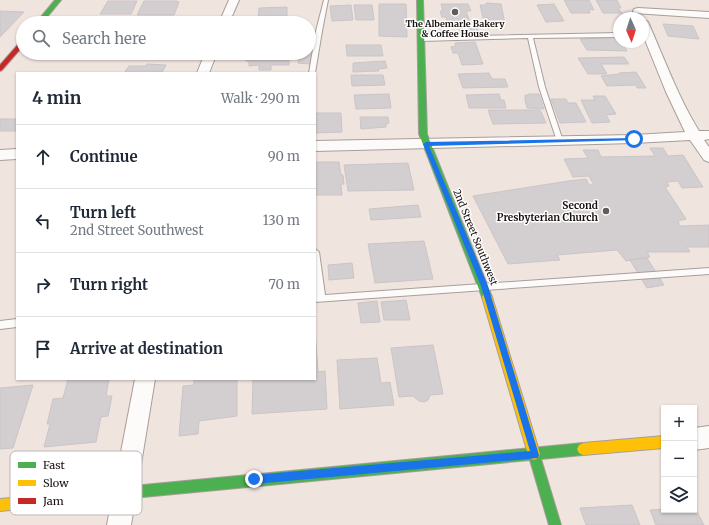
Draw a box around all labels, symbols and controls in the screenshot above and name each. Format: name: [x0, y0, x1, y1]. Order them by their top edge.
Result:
marker: The Albemarle Bakery & Coffee House: [450, 7, 460, 17]
north arrow: [613, 12, 649, 48]
search box: [16, 16, 316, 60]
place label: The Albemarle Bakery & Coffee House: [405, 18, 505, 39]
icon: search: [30, 27, 52, 49]
text: Search here: [62, 29, 146, 48]
text: 4 min: [32, 87, 81, 109]
text: Walk · 290 m: [221, 90, 300, 107]
route start: [625, 130, 643, 148]
icon: ahead: [32, 146, 54, 168]
text: Continue: [70, 147, 138, 166]
text: 90 m: [268, 148, 300, 165]
street label: 2nd Street Southwest: [450, 187, 501, 287]
place label: Second Presbyterian Church: [497, 199, 598, 224]
text: Turn left: [70, 203, 136, 222]
marker: Second Presbyterian Church: [601, 206, 611, 216]
icon: left: [32, 210, 54, 232]
text: 130 m: [263, 212, 300, 229]
text: 2nd Street Southwest: [70, 222, 204, 239]
icon: right: [32, 274, 54, 296]
text: Turn right: [70, 275, 148, 294]
text: 70 m: [269, 276, 300, 293]
icon: arrive: [32, 338, 54, 360]
text: Arrive at destination: [70, 339, 223, 358]
map controls: [661, 405, 697, 513]
button: +: [661, 405, 697, 441]
button: −: [661, 441, 697, 477]
legend: [10, 451, 142, 515]
text: Fast: [43, 458, 66, 472]
route end: [245, 470, 263, 488]
text: Slow: [43, 476, 69, 490]
button: layers: [661, 477, 697, 513]
text: Jam: [42, 494, 64, 508]

